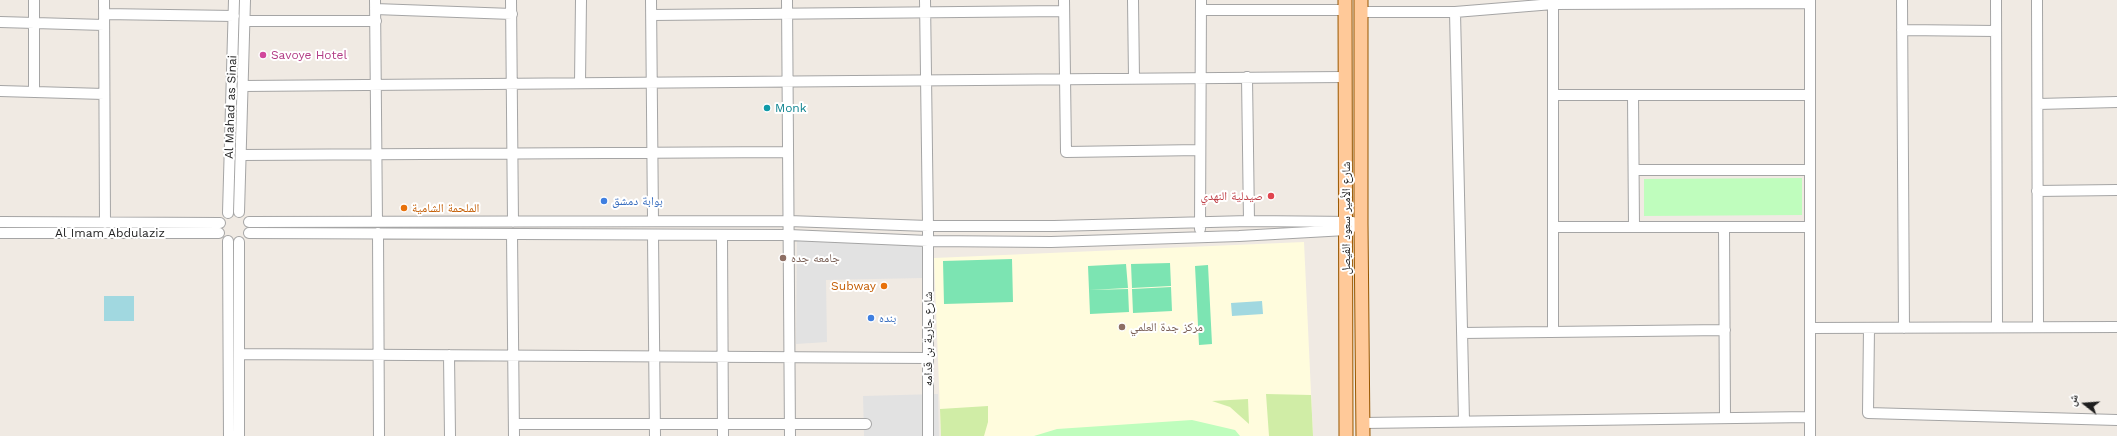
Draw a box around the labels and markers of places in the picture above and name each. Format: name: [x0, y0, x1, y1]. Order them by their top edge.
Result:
place label: Savoye Hotel: [271, 48, 347, 62]
marker: Savoye Hotel: [258, 50, 268, 60]
place label: Monk: [775, 101, 807, 115]
marker: Monk: [762, 103, 772, 113]
place label: صيدلية النهدي: [1201, 189, 1263, 203]
marker: صيدلية النهدي: [1266, 191, 1276, 201]
place label: بوابة دمشق: [612, 194, 663, 208]
marker: بوابة دمشق: [599, 196, 609, 206]
place label: الملحمة الشامية: [412, 201, 479, 215]
marker: الملحمة الشامية: [399, 203, 409, 213]
place label: جامعه جده: [791, 251, 840, 265]
marker: جامعه جده: [778, 253, 788, 263]
place label: Subway: [831, 279, 876, 293]
marker: Subway: [879, 281, 889, 291]
place label: بنده: [879, 311, 896, 325]
marker: بنده: [866, 313, 876, 323]
place label: مركز جدة العلمي: [1130, 320, 1203, 334]
marker: مركز جدة العلمي: [1117, 322, 1127, 332]

